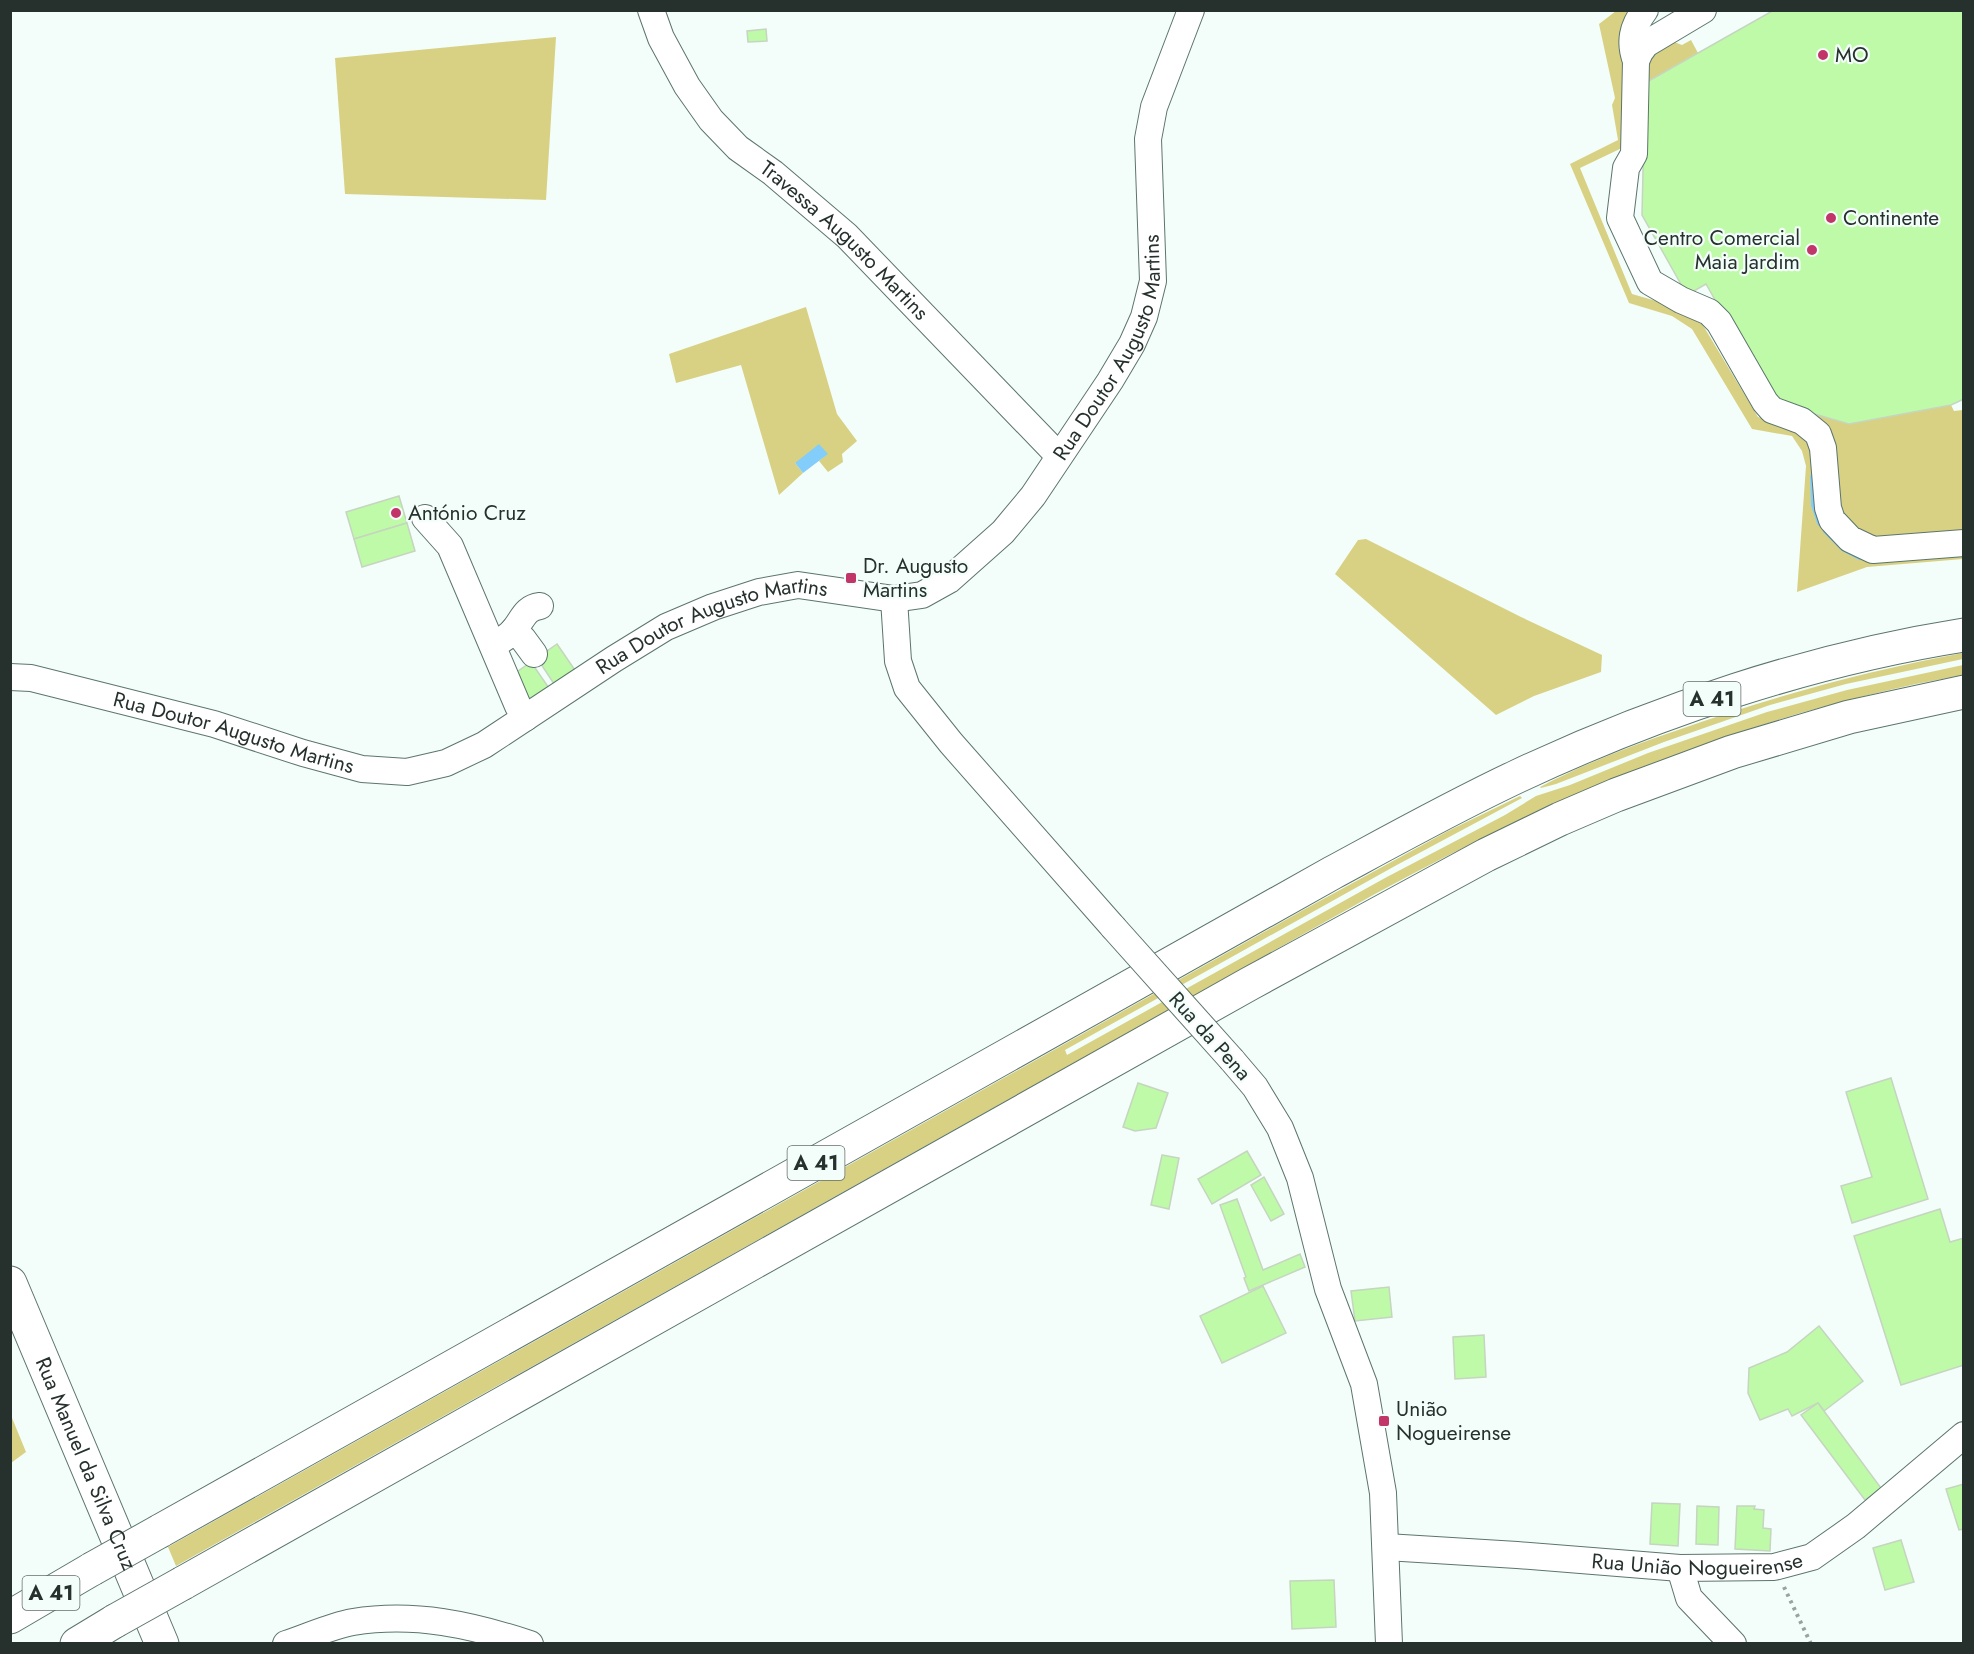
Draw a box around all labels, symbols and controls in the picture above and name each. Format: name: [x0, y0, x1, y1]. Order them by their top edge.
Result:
place label: MO: [1835, 40, 1869, 70]
marker: MO: [1816, 48, 1830, 62]
street label: Travessa Augusto Martins: [754, 153, 935, 327]
place label: Continente: [1843, 203, 1939, 233]
marker: Continente: [1824, 211, 1838, 225]
place label: Centro Comercial Maia Jardim: [1644, 223, 1800, 277]
street label: Rua Doutor Augusto Martins: [1046, 234, 1168, 467]
marker: Centro Comercial Maia Jardim: [1805, 243, 1819, 257]
place label: António Cruz: [408, 498, 526, 528]
marker: António Cruz: [389, 506, 403, 520]
place label: Dr. Augusto Martins: [863, 551, 968, 605]
street label: Rua Doutor Augusto Martins: [590, 570, 830, 682]
marker: Dr. Augusto Martins: [844, 571, 858, 585]
road number: A 41: [1684, 682, 1740, 716]
street label: Rua Doutor Augusto Martins: [110, 684, 357, 781]
street label: Rua da Pena: [1162, 985, 1258, 1087]
road number: A 41: [788, 1146, 844, 1180]
street label: Rua Manuel da Silva Cruz: [28, 1352, 144, 1575]
place label: União Nogueirense: [1396, 1394, 1511, 1448]
marker: União Nogueirense: [1377, 1414, 1391, 1428]
street label: Rua União Nogueirense: [1590, 1545, 1806, 1583]
road number: A 41: [22, 1576, 80, 1610]

